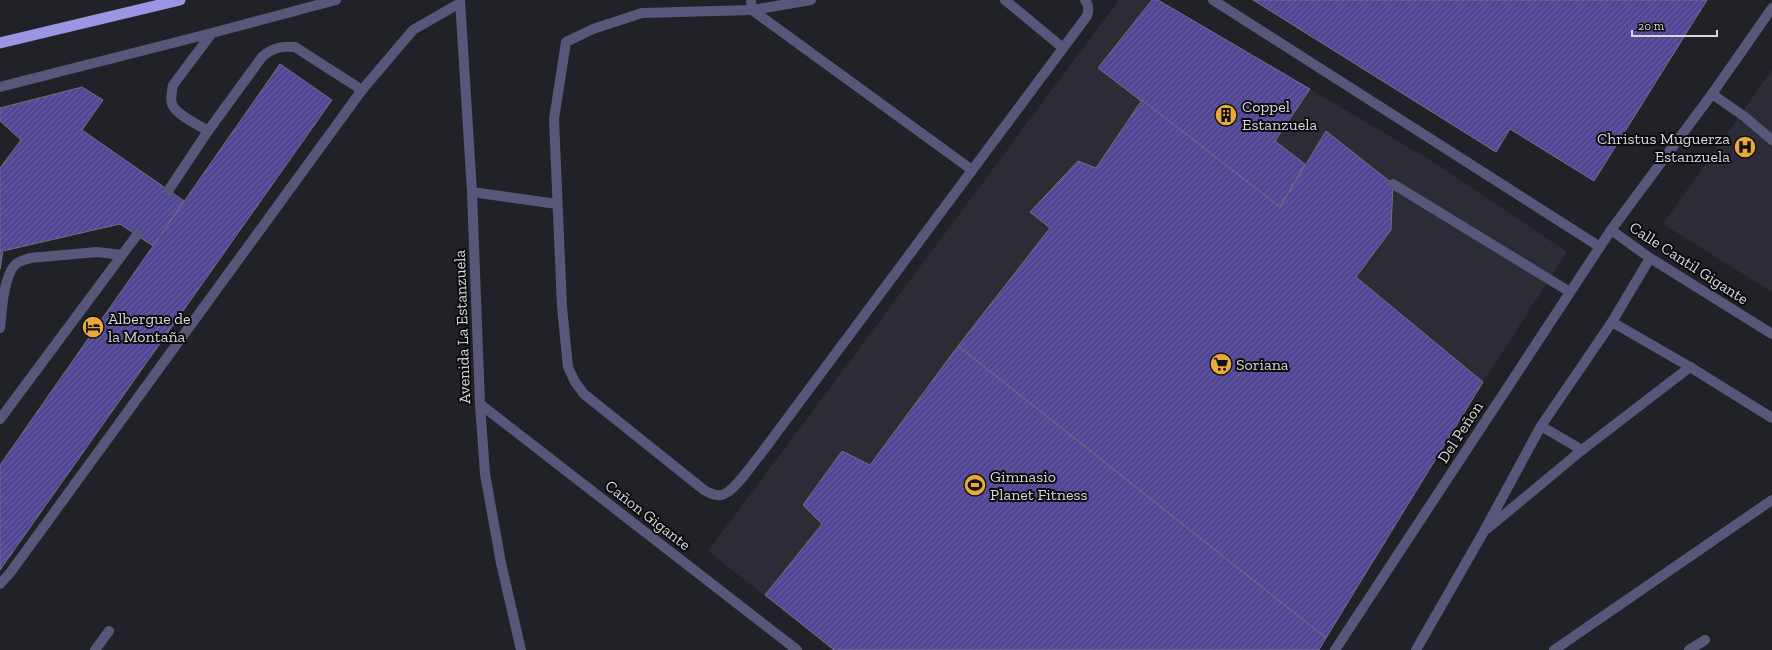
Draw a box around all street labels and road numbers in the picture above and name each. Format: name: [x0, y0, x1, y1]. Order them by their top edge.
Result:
street label: Calle Cantil Gigante: [1626, 217, 1752, 309]
street label: Avenida La Estanzuela: [450, 249, 474, 404]
street label: Del Peñon: [1433, 397, 1487, 466]
street label: Cañon Gigante: [602, 476, 694, 554]

